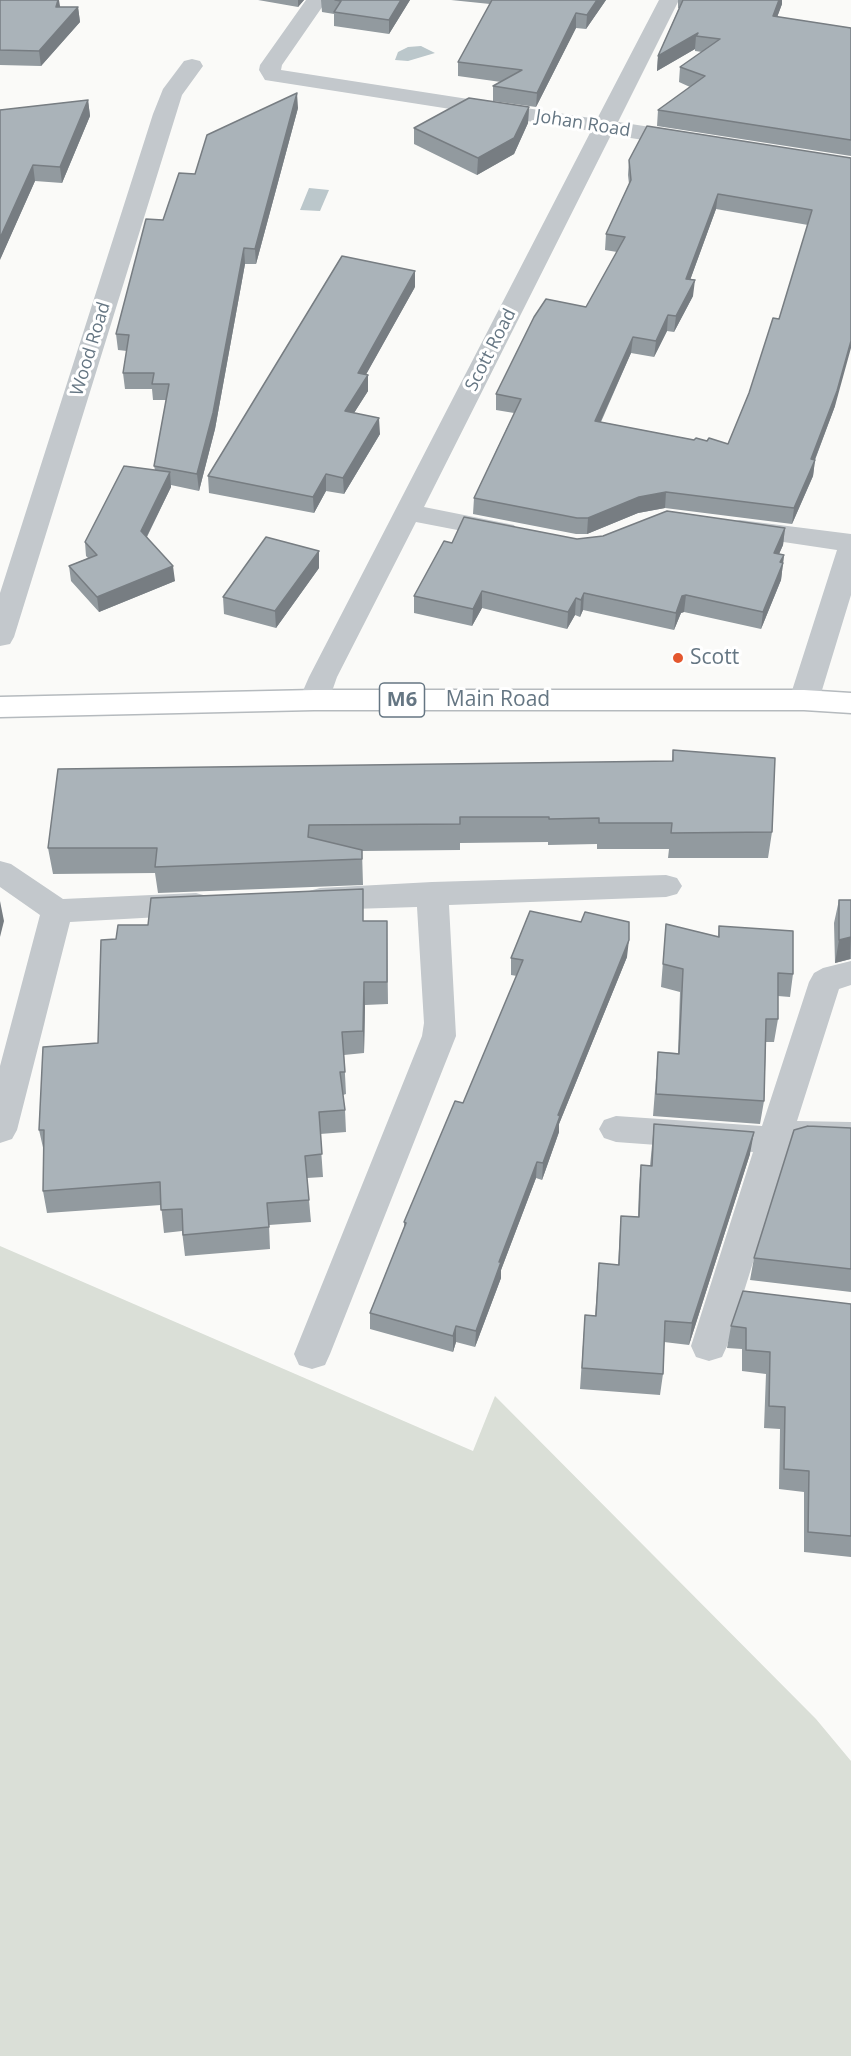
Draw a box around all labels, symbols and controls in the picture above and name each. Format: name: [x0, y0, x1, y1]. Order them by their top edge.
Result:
street label: Johan Road: [534, 106, 632, 142]
street label: Wood Road: [67, 300, 115, 398]
street label: Scott Road: [461, 305, 521, 395]
place label: Scott: [690, 645, 739, 671]
marker: Scott: [671, 651, 685, 665]
road number: M6: [380, 683, 424, 717]
street label: Main Road: [446, 687, 550, 713]

